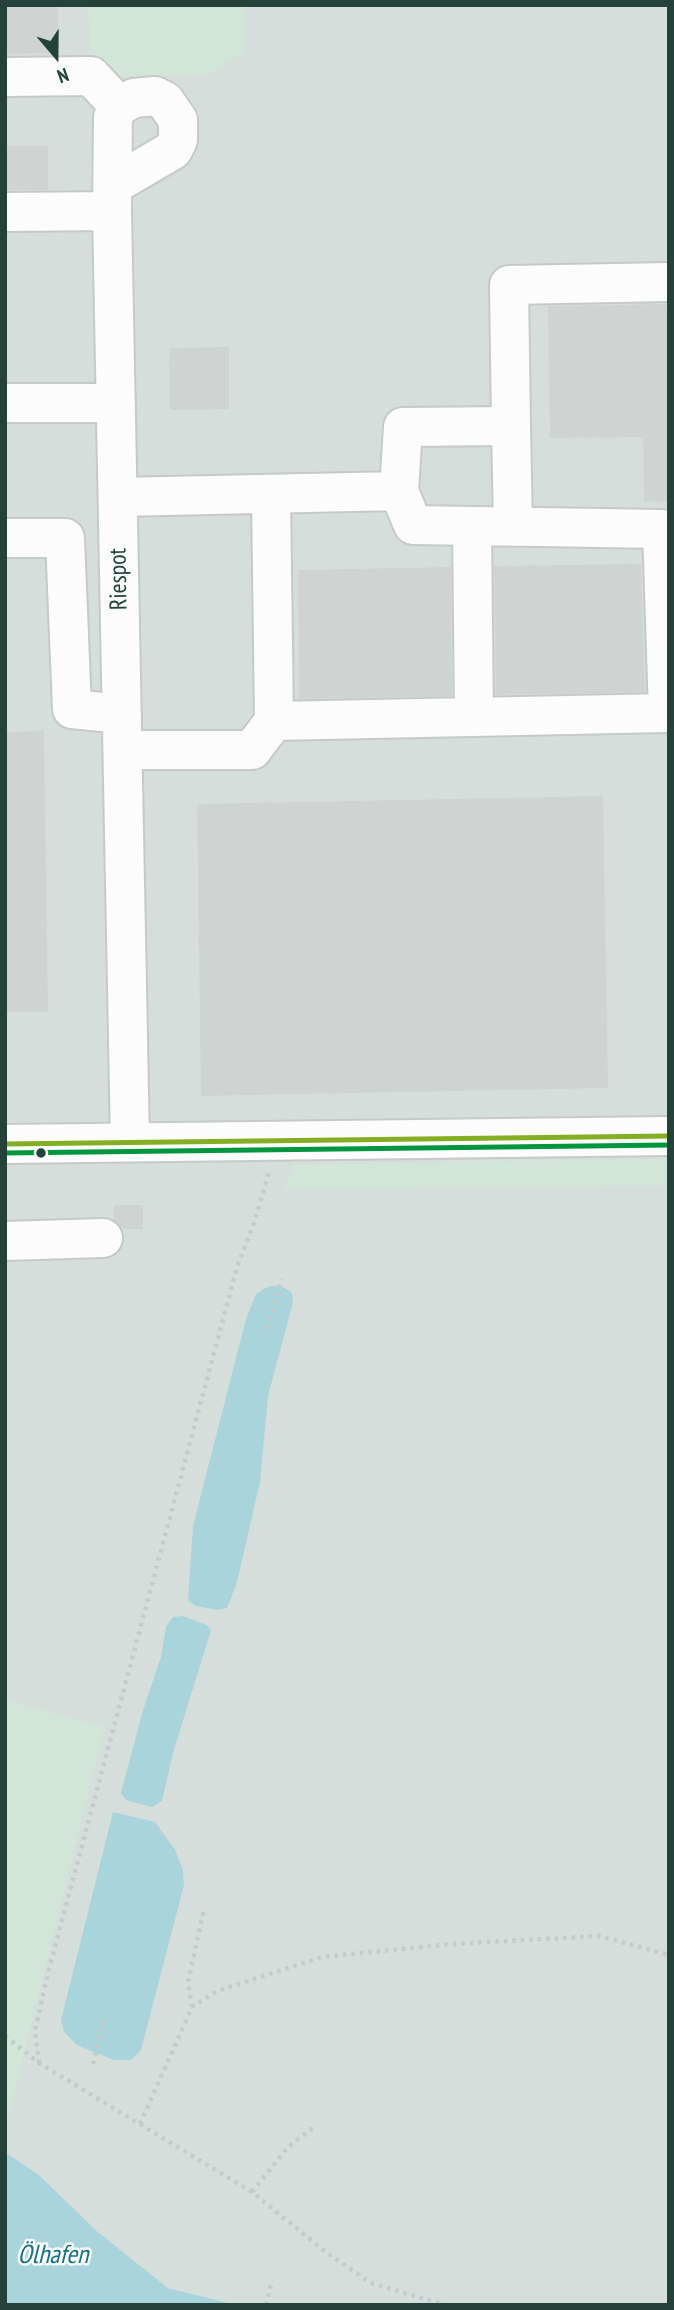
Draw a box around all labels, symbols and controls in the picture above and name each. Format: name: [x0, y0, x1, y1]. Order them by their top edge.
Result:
north arrow: [21, 21, 91, 91]
text: N: [54, 63, 72, 89]
street label: Riespot: [104, 548, 134, 610]
unlabelled marker: [34, 1146, 48, 1160]
water label: Ölhafen: [18, 2240, 88, 2272]

